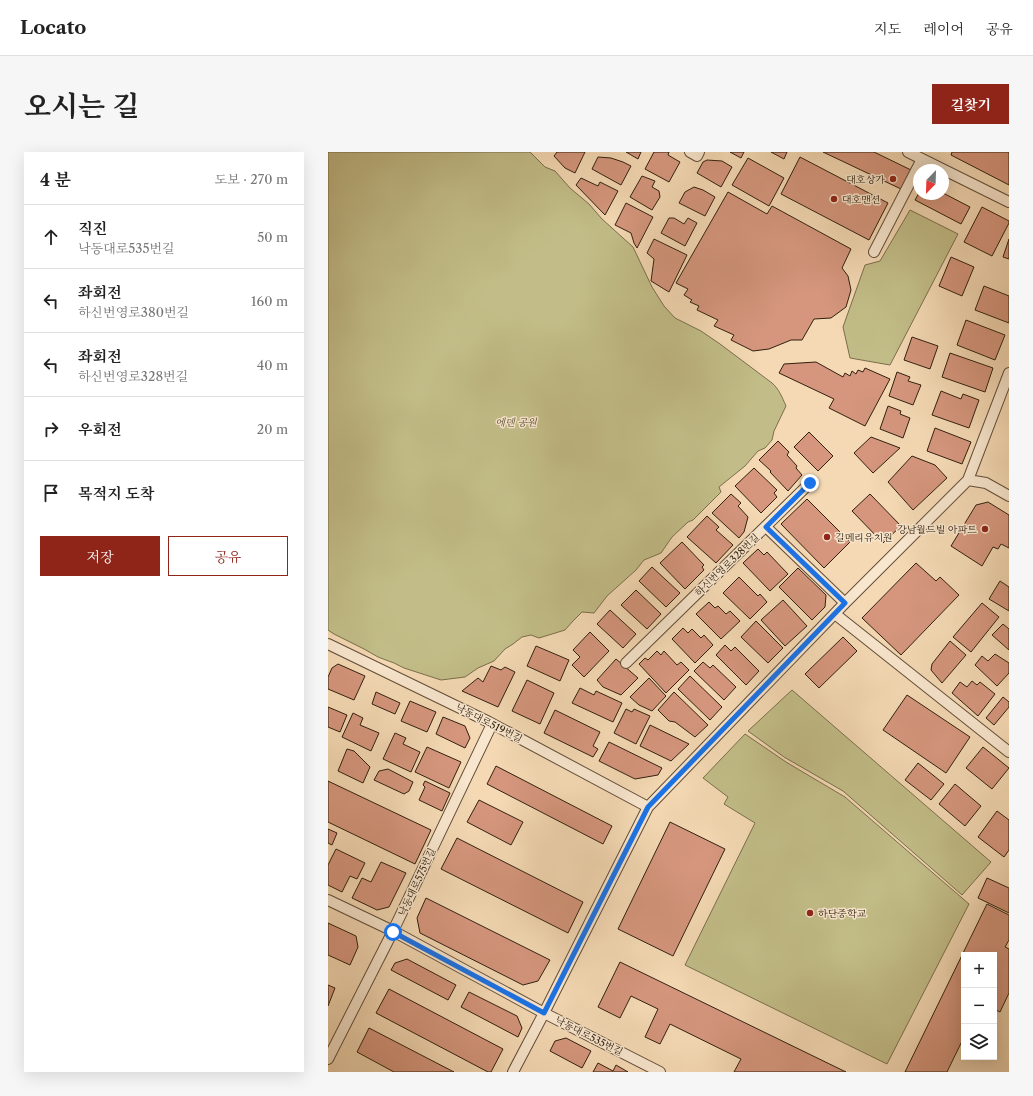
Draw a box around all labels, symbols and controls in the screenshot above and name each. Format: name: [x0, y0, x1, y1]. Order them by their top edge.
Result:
text: Locato: [20, 16, 86, 39]
text: 지도: [874, 20, 901, 38]
text: 레이어: [923, 20, 964, 38]
text: 공유: [986, 20, 1013, 38]
button: 길찾기: [932, 84, 1009, 124]
text: 오시는 길: [24, 89, 139, 123]
north arrow: [913, 164, 949, 200]
text: 4 분: [40, 170, 71, 190]
text: 도보 · 270 m: [215, 171, 288, 187]
place label: 대호상가: [846, 173, 885, 186]
marker: 대호상가: [888, 174, 898, 184]
place label: 대호맨션: [842, 193, 881, 206]
marker: 대호맨션: [829, 194, 839, 204]
text: 직진: [78, 219, 107, 238]
icon: ahead: [40, 226, 62, 248]
text: 50 m: [257, 229, 288, 245]
text: 낙동대로535번길: [78, 240, 175, 256]
text: 좌회전: [78, 283, 121, 302]
icon: left: [40, 290, 62, 312]
text: 160 m: [251, 293, 288, 309]
text: 하신번영로380번길: [78, 304, 189, 320]
text: 좌회전: [78, 347, 121, 366]
icon: left: [40, 354, 62, 376]
text: 40 m: [257, 357, 288, 373]
text: 하신번영로328번길: [78, 368, 188, 384]
park label: 에덴 공원: [495, 416, 538, 429]
icon: right: [40, 418, 62, 440]
text: 우회전: [78, 420, 121, 439]
text: 20 m: [257, 421, 288, 437]
route end: [801, 474, 819, 492]
icon: arrive: [40, 482, 62, 504]
text: 목적지 도착: [78, 484, 154, 503]
place label: 강남월드빌 아파트: [897, 523, 977, 536]
marker: 강남월드빌 아파트: [980, 524, 990, 534]
street label: 하신번영로328번길: [692, 531, 762, 599]
place label: 길메리유치원: [835, 531, 893, 544]
marker: 길메리유치원: [822, 532, 832, 542]
button: 저장: [40, 536, 160, 576]
button: 공유: [168, 536, 288, 576]
street label: 낙동대로519번길: [453, 701, 525, 745]
street label: 낙동대로575번길: [396, 846, 438, 918]
place label: 하단중학교: [818, 907, 867, 920]
marker: 하단중학교: [805, 908, 815, 918]
route start: [384, 923, 402, 941]
map controls: [961, 952, 997, 1060]
button: +: [961, 952, 997, 988]
button: −: [961, 988, 997, 1024]
street label: 낙동대로535번길: [553, 1013, 625, 1059]
button: layers: [961, 1024, 997, 1060]

